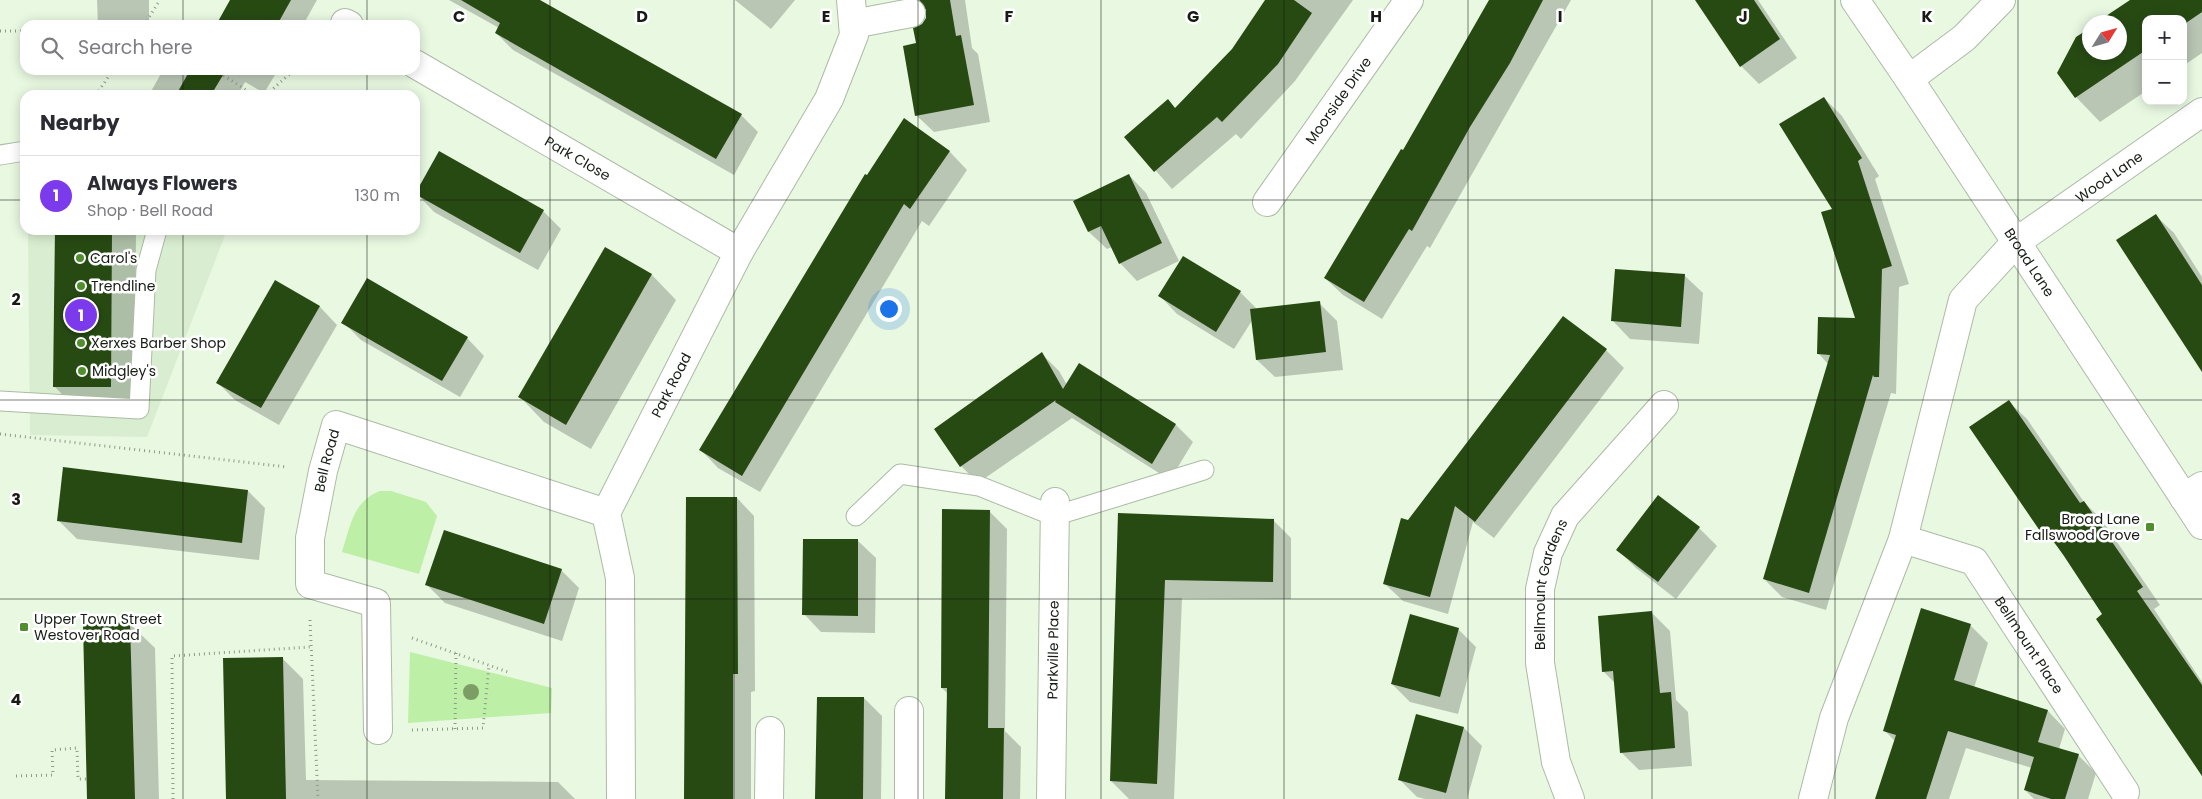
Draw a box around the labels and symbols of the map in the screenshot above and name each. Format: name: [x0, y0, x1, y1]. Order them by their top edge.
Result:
text: C: [453, 5, 465, 28]
text: D: [636, 5, 648, 28]
text: E: [822, 5, 830, 28]
text: F: [1005, 5, 1014, 28]
text: G: [1187, 5, 1199, 28]
text: H: [1370, 5, 1382, 28]
text: I: [1558, 5, 1562, 28]
text: J: [1738, 5, 1748, 28]
text: K: [1921, 5, 1933, 28]
north arrow: [2082, 15, 2127, 60]
street label: Moorside Drive: [1300, 52, 1376, 148]
street label: Park Close: [541, 131, 614, 185]
street label: Wood Lane: [2071, 146, 2147, 208]
street label: Broad Lane: [1999, 224, 2060, 301]
place label: Carol's: [90, 248, 137, 268]
marker: Carol's: [74, 252, 86, 264]
place label: Trendline: [91, 276, 156, 296]
marker: Trendline: [75, 280, 87, 292]
text: 2: [11, 288, 21, 311]
pin: 1: [65, 296, 97, 334]
your location: [876, 296, 902, 322]
place label: Xerxes Barber Shop: [91, 333, 226, 353]
marker: Xerxes Barber Shop: [75, 337, 87, 349]
street label: Park Road: [646, 349, 696, 421]
place label: Midgley's: [92, 361, 156, 381]
marker: Midgley's: [76, 365, 88, 377]
street label: Bell Road: [309, 427, 344, 494]
text: 3: [11, 488, 21, 511]
place label: Broad Lane Fallswood Grove: [2025, 509, 2140, 545]
street label: Bellmount Gardens: [1530, 516, 1572, 650]
marker: Broad Lane Fallswood Grove: [2144, 521, 2156, 533]
street label: Bellmount Place: [1990, 593, 2068, 698]
street label: Parkville Place: [1042, 600, 1064, 700]
place label: Upper Town Street Westover Road: [34, 609, 162, 645]
marker: Upper Town Street Westover Road: [18, 621, 30, 633]
text: 4: [11, 688, 22, 711]

